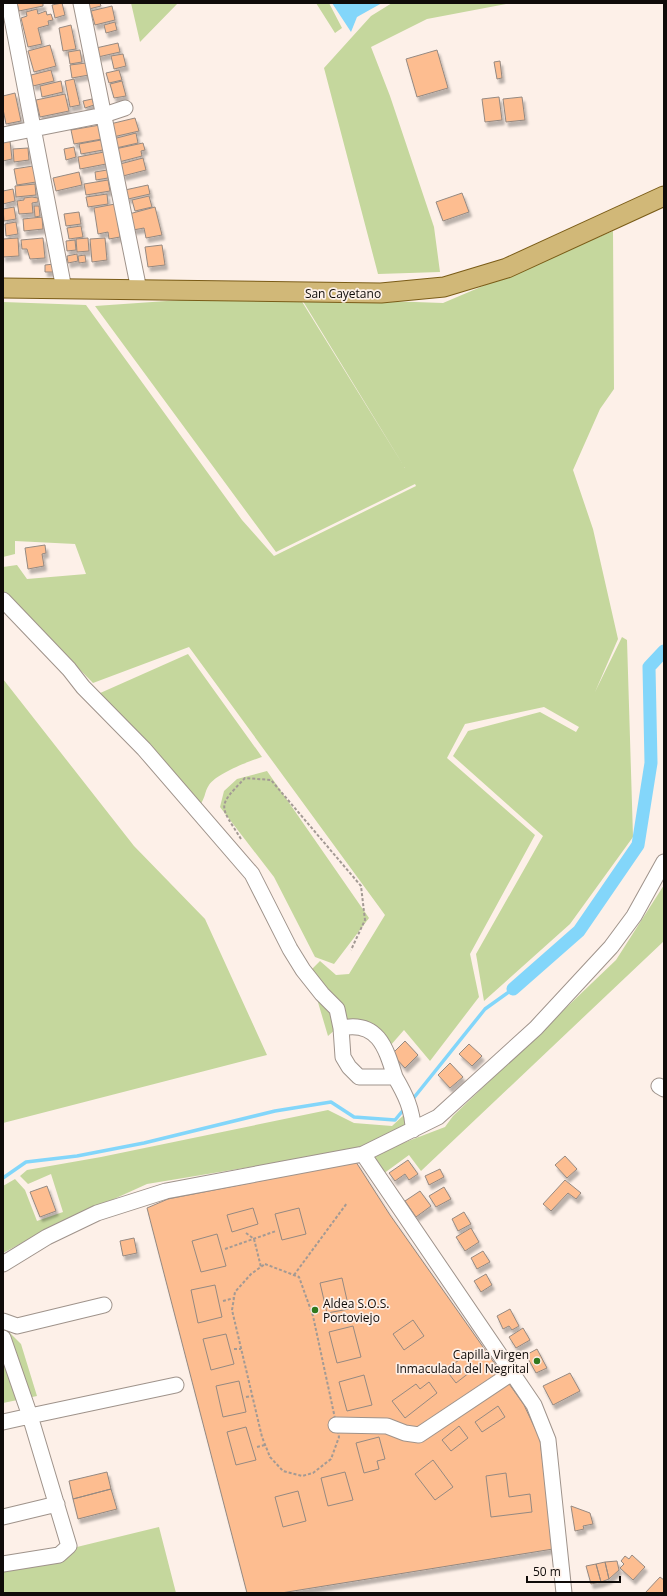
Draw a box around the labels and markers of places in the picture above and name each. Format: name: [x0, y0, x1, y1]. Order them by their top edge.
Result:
place label: Aldea S.O.S. Portoviejo: [323, 1295, 389, 1326]
marker: Aldea S.O.S. Portoviejo: [310, 1305, 320, 1315]
place label: Capilla Virgen Inmaculada del Negrital: [396, 1346, 529, 1377]
marker: Capilla Virgen Inmaculada del Negrital: [532, 1356, 542, 1366]

